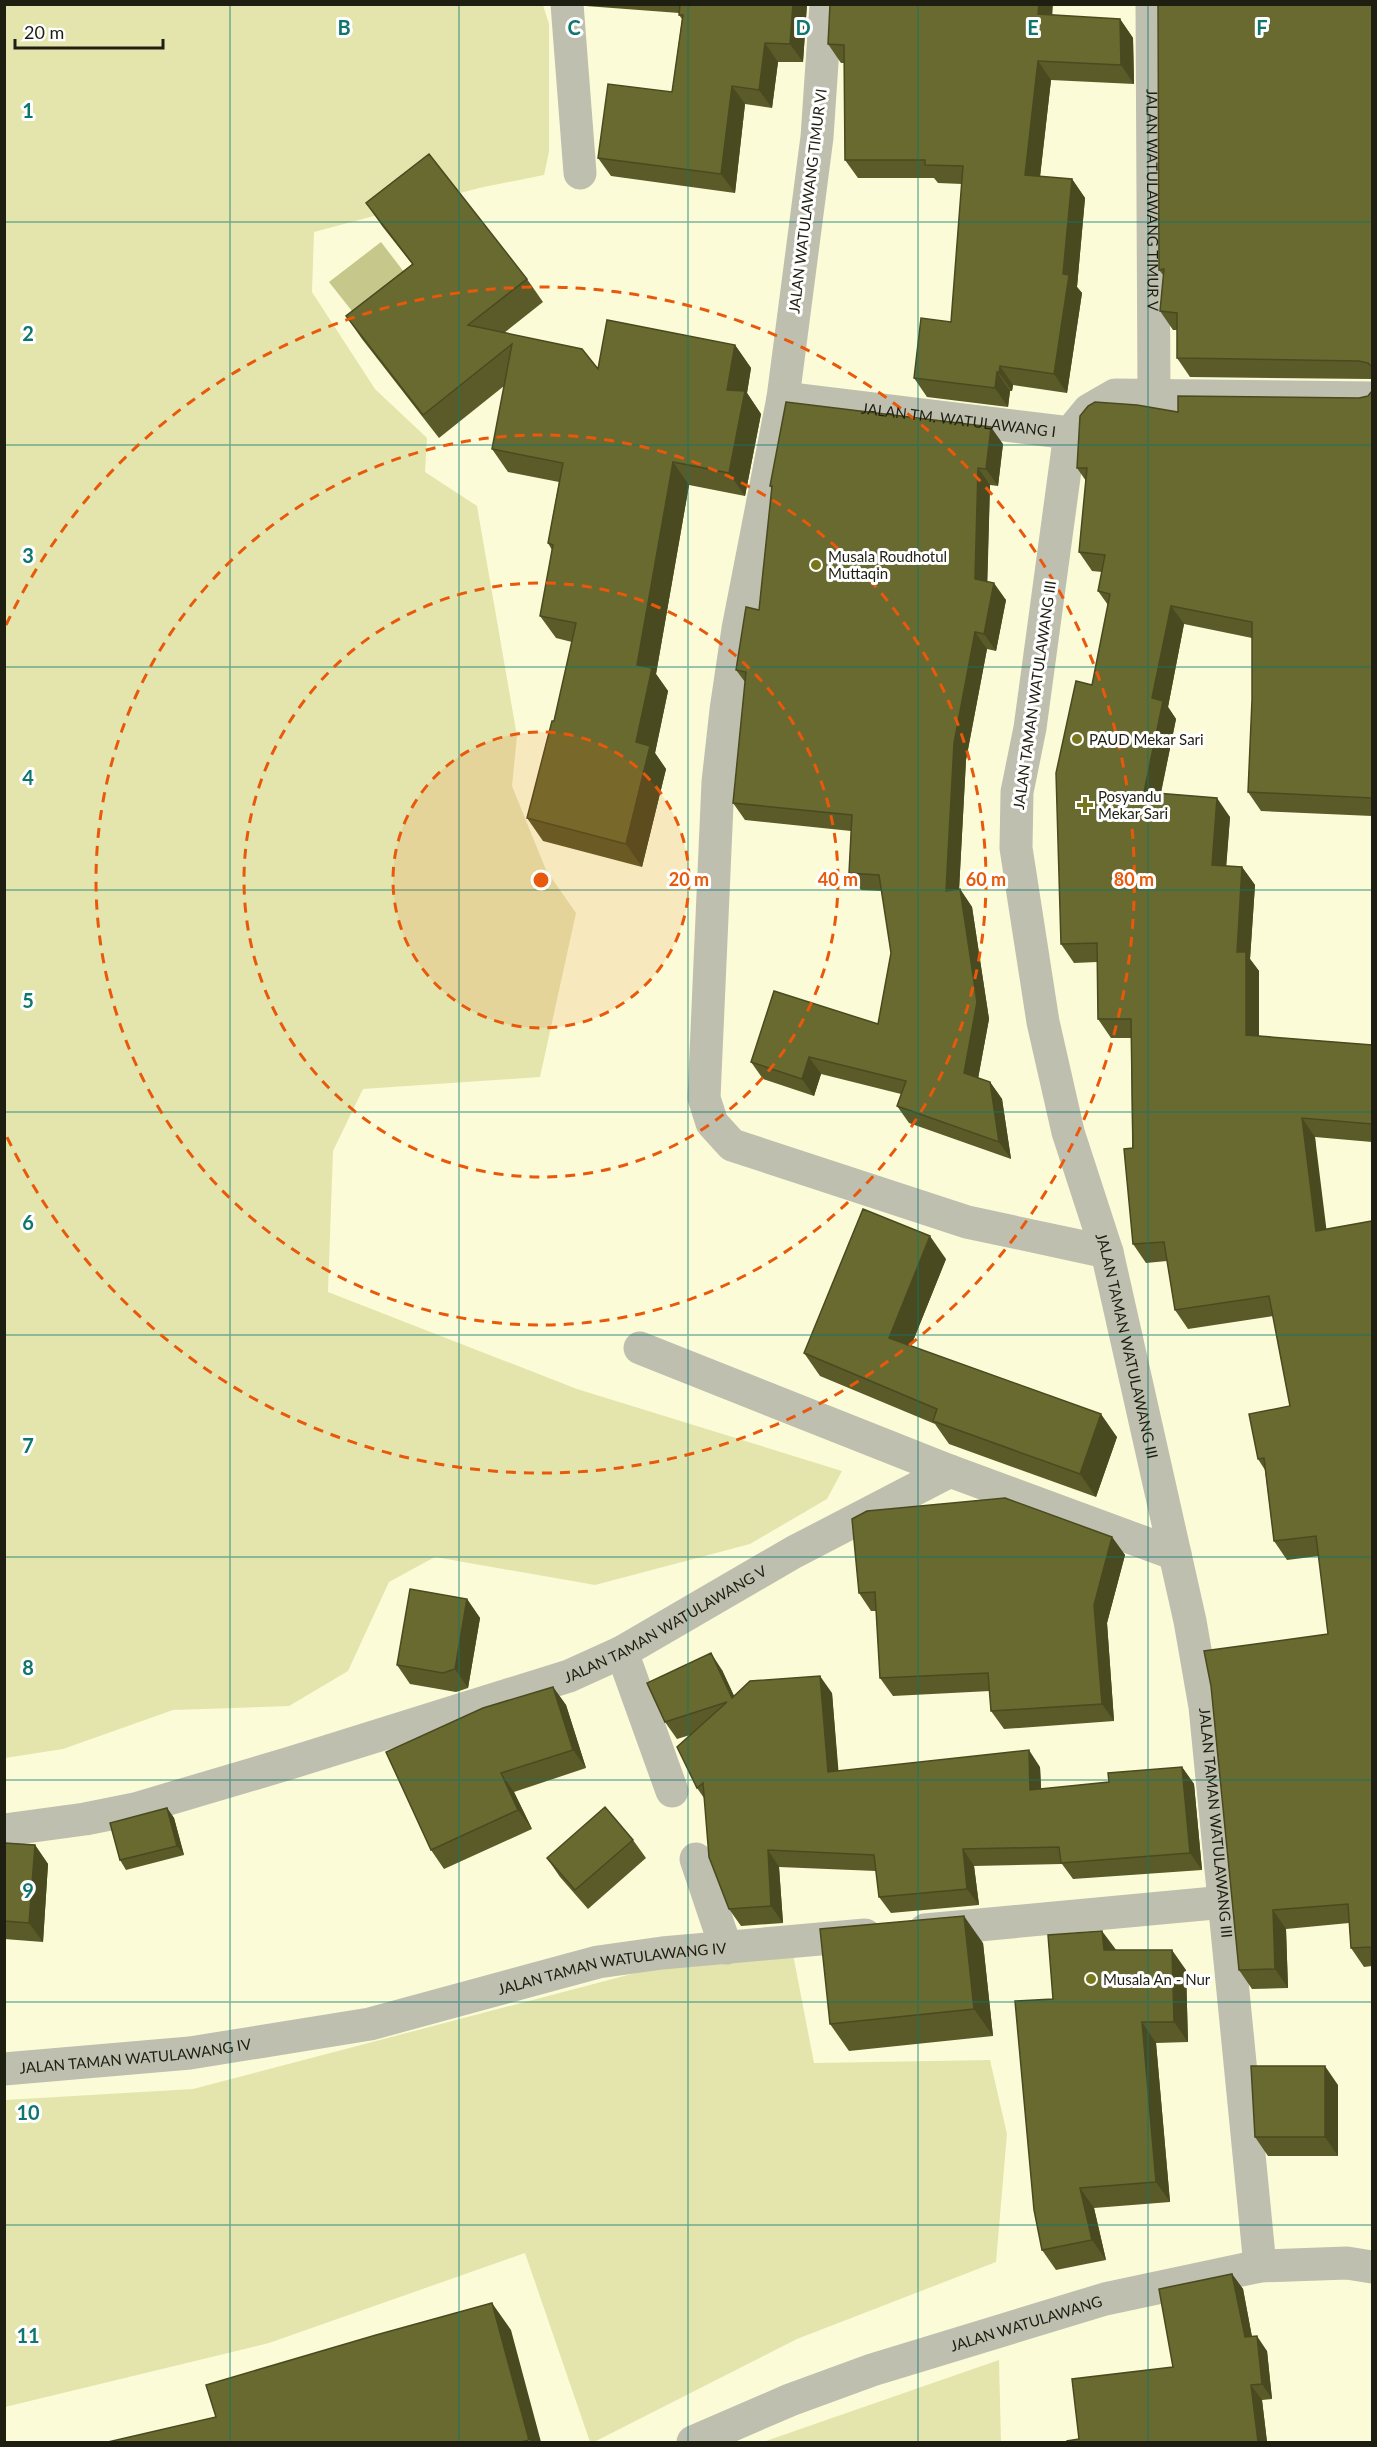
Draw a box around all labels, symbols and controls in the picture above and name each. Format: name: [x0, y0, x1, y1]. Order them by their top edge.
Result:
scale bar: [15, 12, 164, 50]
text: B: [337, 15, 351, 39]
text: C: [567, 15, 581, 39]
text: D: [795, 15, 811, 39]
text: E: [1027, 15, 1039, 39]
text: F: [1256, 15, 1268, 39]
text: 20 m: [24, 21, 64, 43]
street label: JALAN WATULAWANG TIMUR VI: [784, 88, 830, 314]
street label: JALAN WATULAWANG TIMUR V: [1143, 89, 1163, 312]
text: 1: [22, 98, 34, 122]
text: 2: [22, 321, 34, 345]
street label: JALAN TM. WATULAWANG I: [860, 399, 1057, 440]
text: 3: [22, 543, 34, 567]
place label: Musala Roudhotul Muttaqin: [828, 547, 947, 582]
marker: Musala Roudhotul Muttaqin: [809, 558, 823, 572]
street label: JALAN TAMAN WATULAWANG III: [1009, 579, 1059, 811]
place label: PAUD Mekar Sari: [1089, 730, 1204, 748]
marker: PAUD Mekar Sari: [1070, 732, 1084, 746]
text: 4: [22, 765, 34, 789]
place label: Posyandu Mekar Sari: [1098, 787, 1168, 822]
marker: Posyandu Mekar Sari: [1076, 796, 1094, 814]
text: 20 m: [669, 868, 709, 890]
text: 40 m: [818, 868, 858, 890]
text: 60 m: [966, 868, 1006, 890]
text: 80 m: [1114, 868, 1154, 890]
centre of rings: [531, 870, 551, 890]
text: 5: [22, 988, 34, 1012]
text: 6: [22, 1210, 34, 1234]
street label: JALAN TAMAN WATULAWANG III: [1092, 1230, 1162, 1460]
text: 7: [22, 1433, 34, 1457]
street label: JALAN TAMAN WATULAWANG V: [562, 1561, 770, 1686]
text: 8: [22, 1655, 34, 1679]
street label: JALAN TAMAN WATULAWANG III: [1196, 1707, 1237, 1939]
text: 9: [22, 1878, 34, 1902]
street label: JALAN TAMAN WATULAWANG IV: [495, 1938, 728, 1998]
place label: Musala An - Nur: [1103, 1970, 1211, 1988]
marker: Musala An - Nur: [1084, 1972, 1098, 1986]
street label: JALAN TAMAN WATULAWANG IV: [19, 2034, 253, 2077]
text: 10: [16, 2100, 40, 2124]
street label: JALAN WATULAWANG: [948, 2291, 1104, 2355]
text: 11: [16, 2323, 40, 2347]

